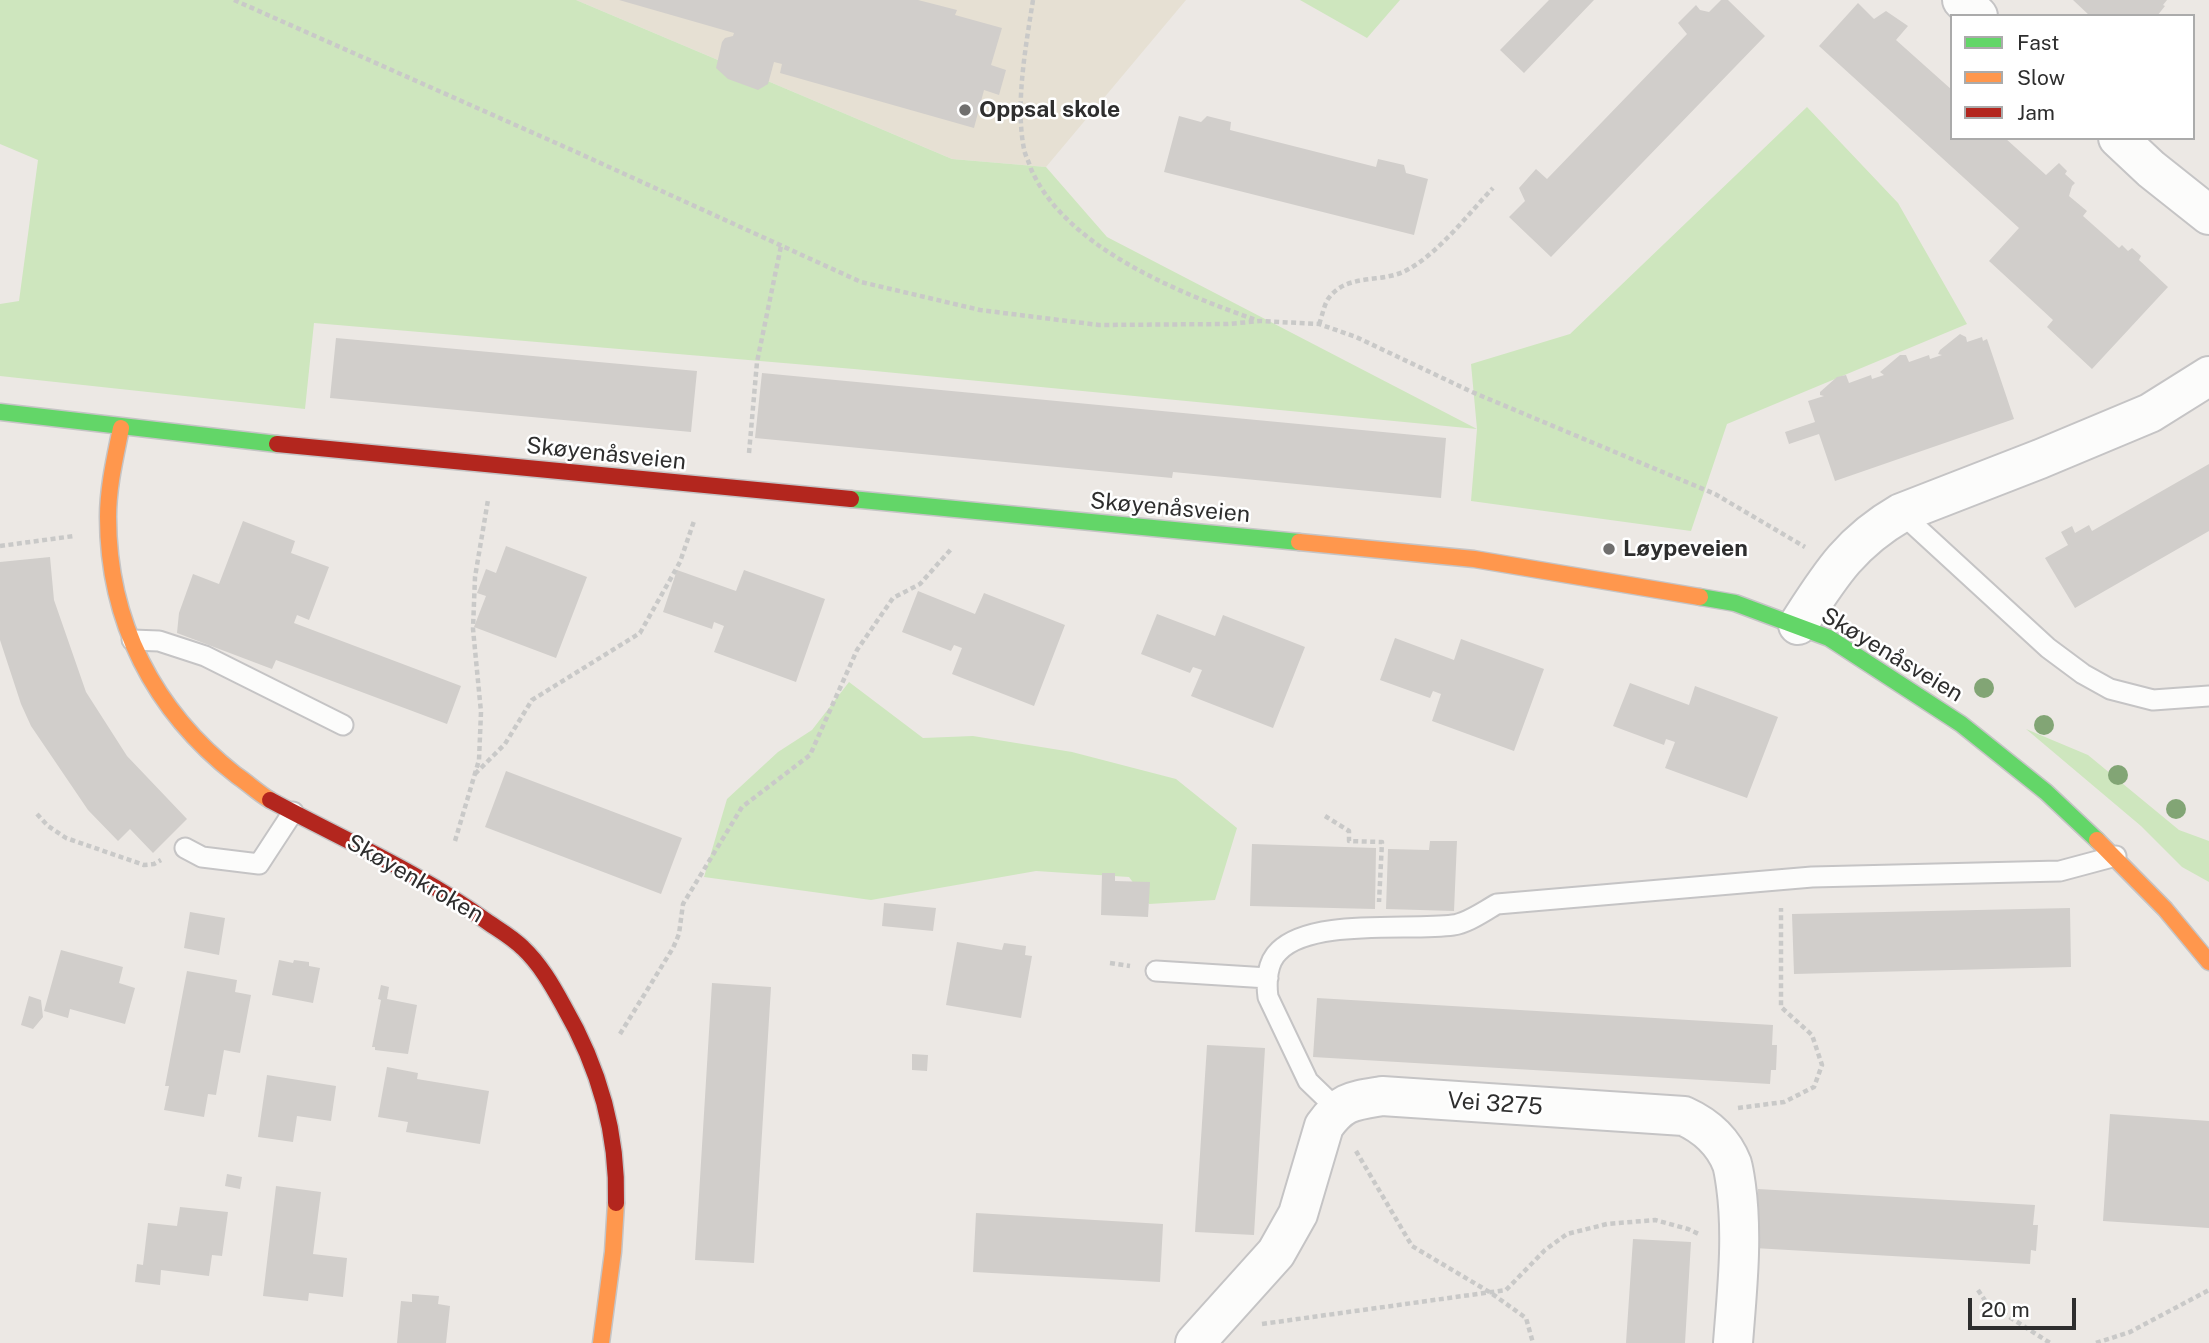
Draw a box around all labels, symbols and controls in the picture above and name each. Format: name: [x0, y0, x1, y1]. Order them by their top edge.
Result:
legend: [1950, 14, 2195, 140]
text: Fast: [2017, 30, 2059, 55]
text: Slow: [2017, 65, 2065, 90]
place label: Oppsal skole: [979, 96, 1120, 124]
text: Jam: [2017, 100, 2055, 125]
marker: Oppsal skole: [957, 102, 973, 118]
street label: Skøyenåsveien: [525, 432, 687, 476]
street label: Skøyenåsveien: [1089, 487, 1251, 529]
place label: Løypeveien: [1623, 535, 1748, 563]
marker: Løypeveien: [1601, 541, 1617, 557]
street label: Skøyenåsveien: [1816, 602, 1968, 708]
street label: Skøyenkroken: [342, 829, 488, 929]
street label: Vei 3275: [1446, 1087, 1544, 1121]
scale bar: [1971, 1284, 2080, 1328]
text: 20 m: [1981, 1297, 2030, 1322]

